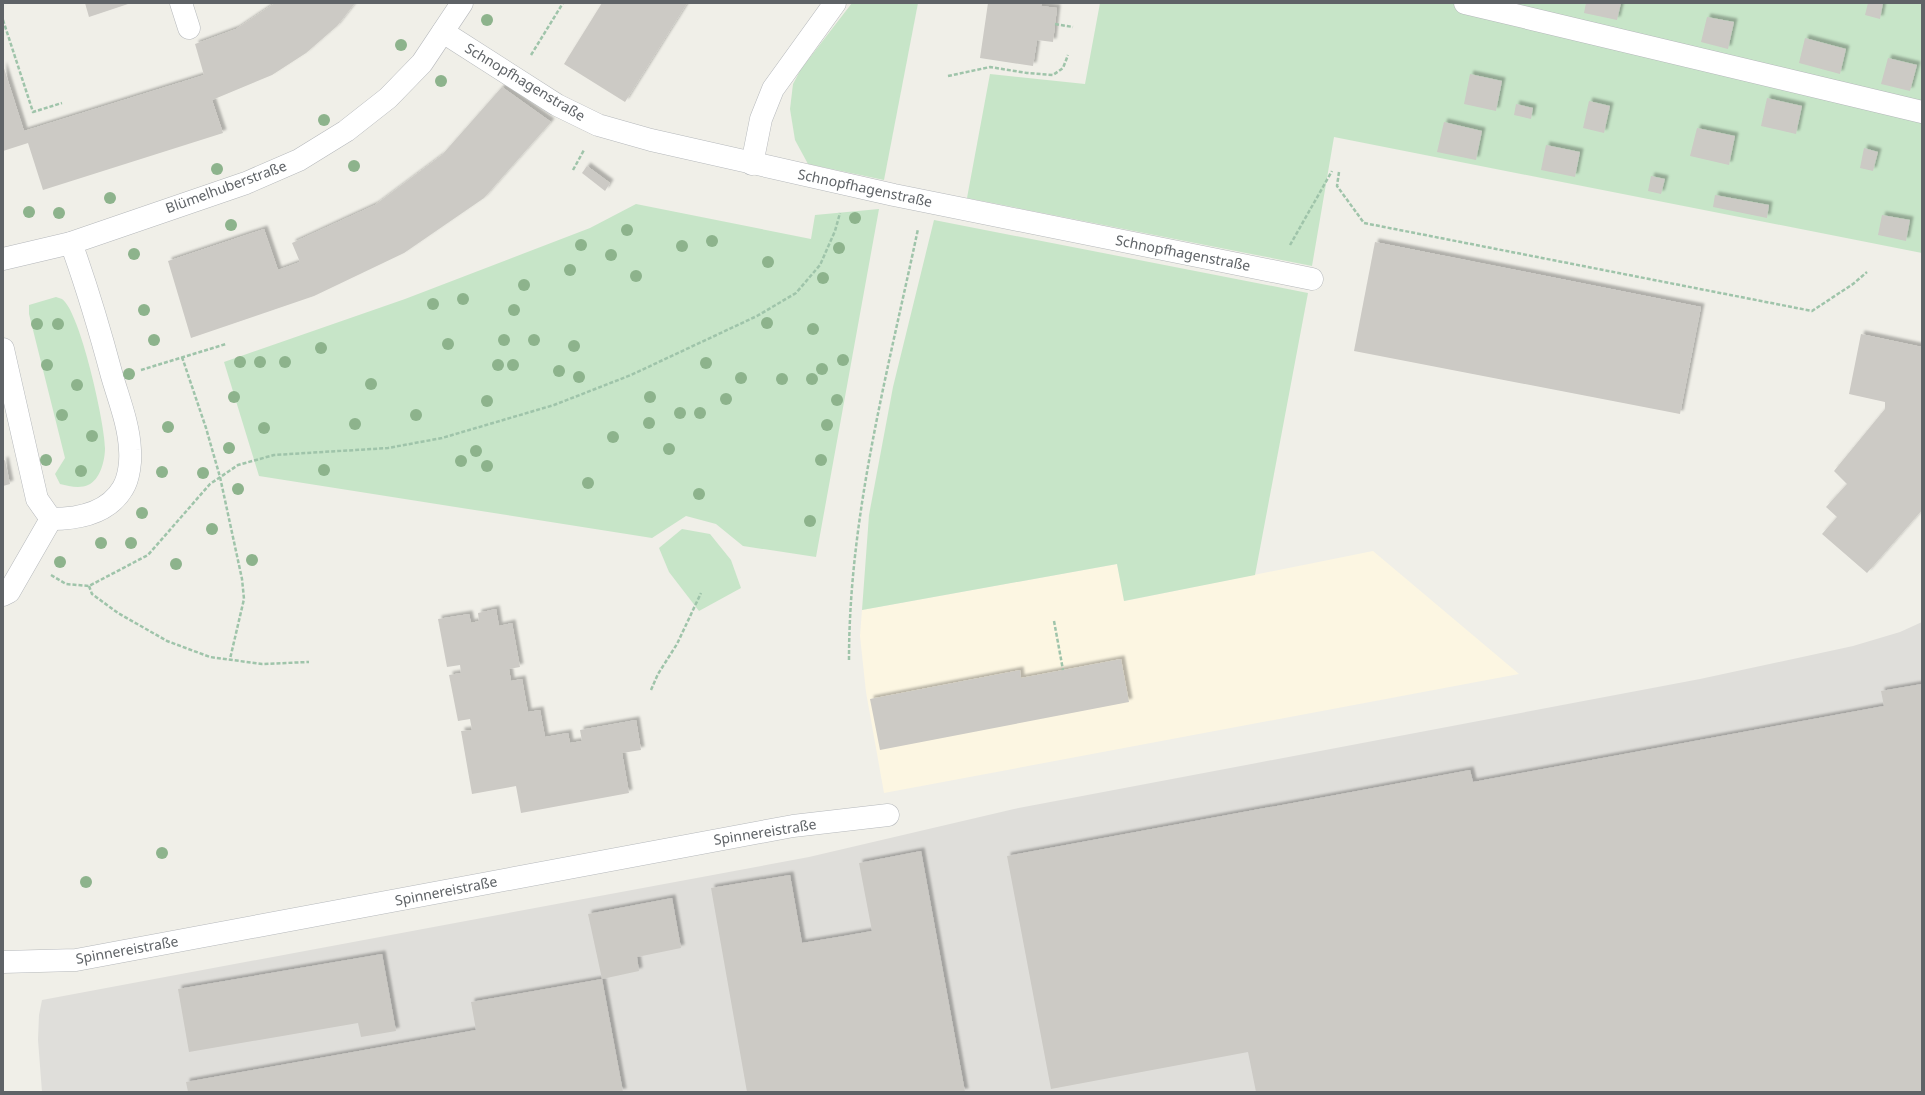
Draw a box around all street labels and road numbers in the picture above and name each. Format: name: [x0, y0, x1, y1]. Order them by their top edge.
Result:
street label: Schnopfhagenstraße: [462, 38, 589, 125]
street label: Blümelhuberstraße: [163, 156, 289, 217]
street label: Schnopfhagenstraße: [796, 164, 934, 211]
street label: Schnopfhagenstraße: [1114, 230, 1252, 275]
street label: Spinnereistraße: [712, 814, 818, 849]
street label: Spinnereistraße: [393, 871, 499, 910]
street label: Spinnereistraße: [74, 931, 180, 968]

